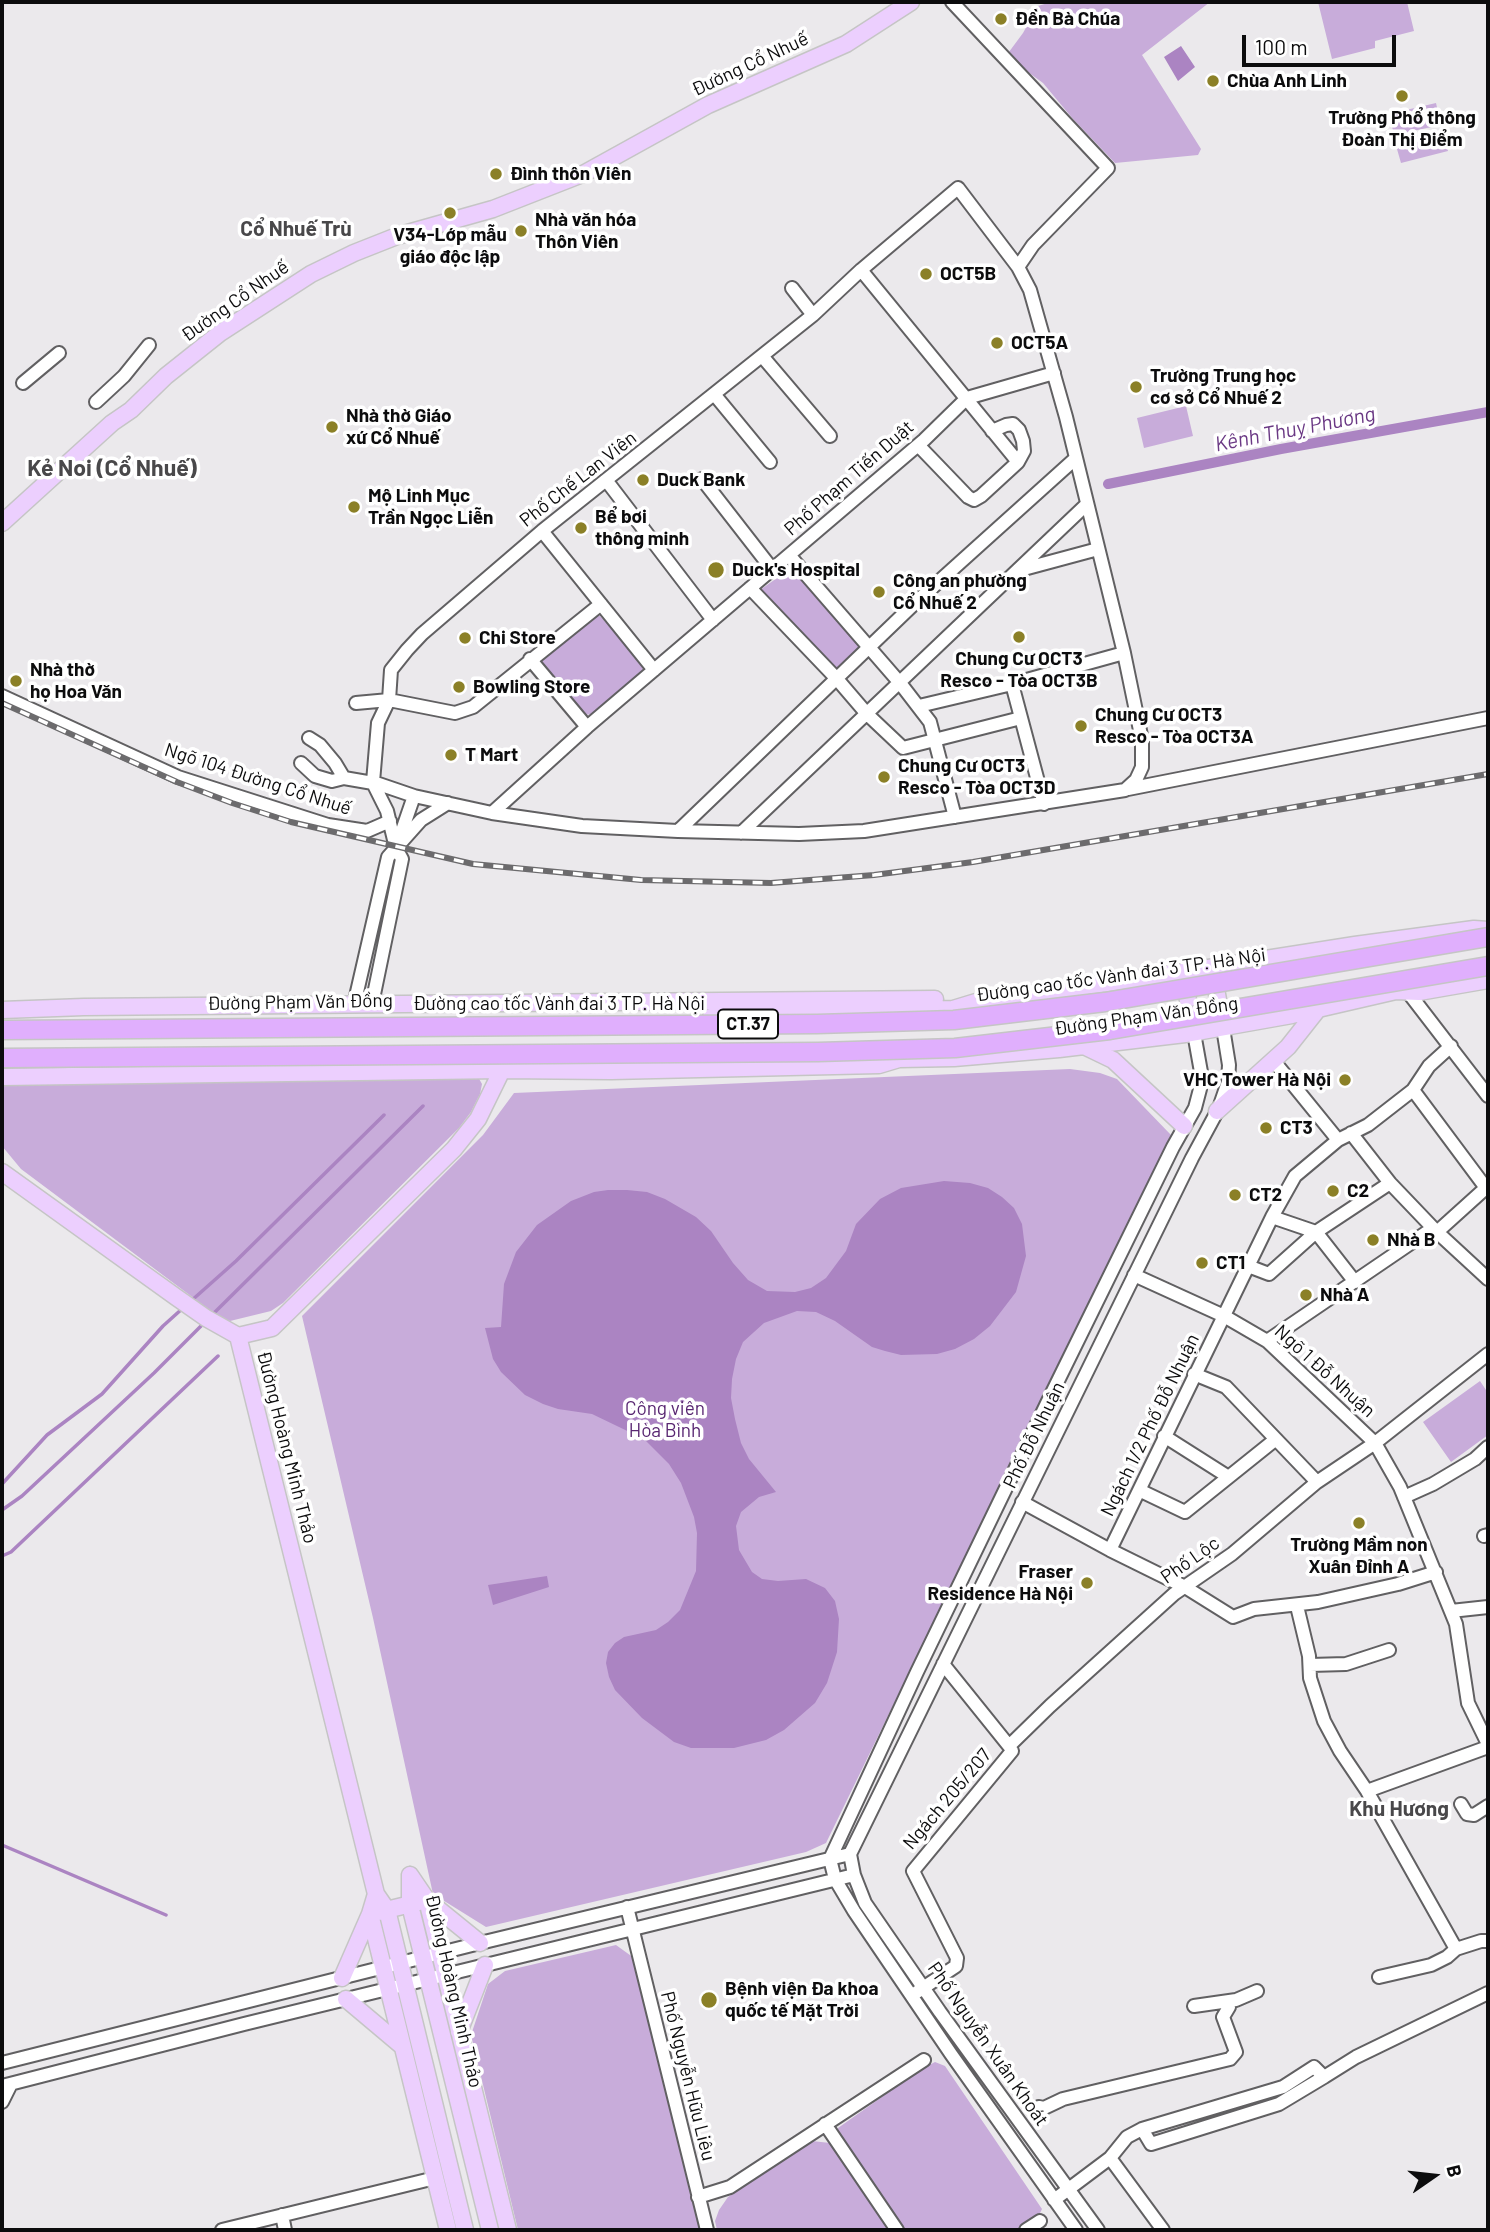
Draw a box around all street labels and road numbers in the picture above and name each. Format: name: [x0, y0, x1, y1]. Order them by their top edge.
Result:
street label: Đường Cổ Nhuế: [688, 27, 812, 101]
street label: Đường Cổ Nhuế: [177, 255, 293, 347]
street label: Phố Phạm Tiến Duật: [780, 416, 918, 540]
street label: Phố Chế Lan Viên: [515, 426, 641, 532]
street label: Ngõ 104 Đường Cổ Nhuế: [162, 738, 354, 820]
street label: Đường cao tốc Vành đai 3 TP. Hà Nội: [975, 943, 1267, 1007]
street label: Đường Phạm Văn Đồng: [207, 989, 393, 1015]
street label: Đường Phạm Văn Đồng: [1053, 992, 1239, 1040]
street label: Đường cao tốc Vành đai 3 TP. Hà Nội: [413, 993, 705, 1015]
road number: CT.37: [718, 1009, 778, 1038]
street label: Ngõ 1 Đỗ Nhuận: [1270, 1320, 1380, 1422]
street label: Ngách 1/2 Phố Đỗ Nhuận: [1096, 1330, 1204, 1520]
street label: Đường Hoàng Minh Thảo: [252, 1348, 322, 1546]
street label: Phố Đỗ Nhuận: [998, 1378, 1070, 1492]
street label: Phố Lộc: [1156, 1532, 1224, 1588]
street label: Ngách 205/207: [898, 1744, 996, 1854]
street label: Đường Hoàng Minh Thảo: [421, 1892, 487, 2090]
street label: Phố Nguyễn Xuân Khoát: [923, 1958, 1053, 2130]
street label: Phố Nguyễn Hữu Liêu: [656, 1989, 720, 2163]

